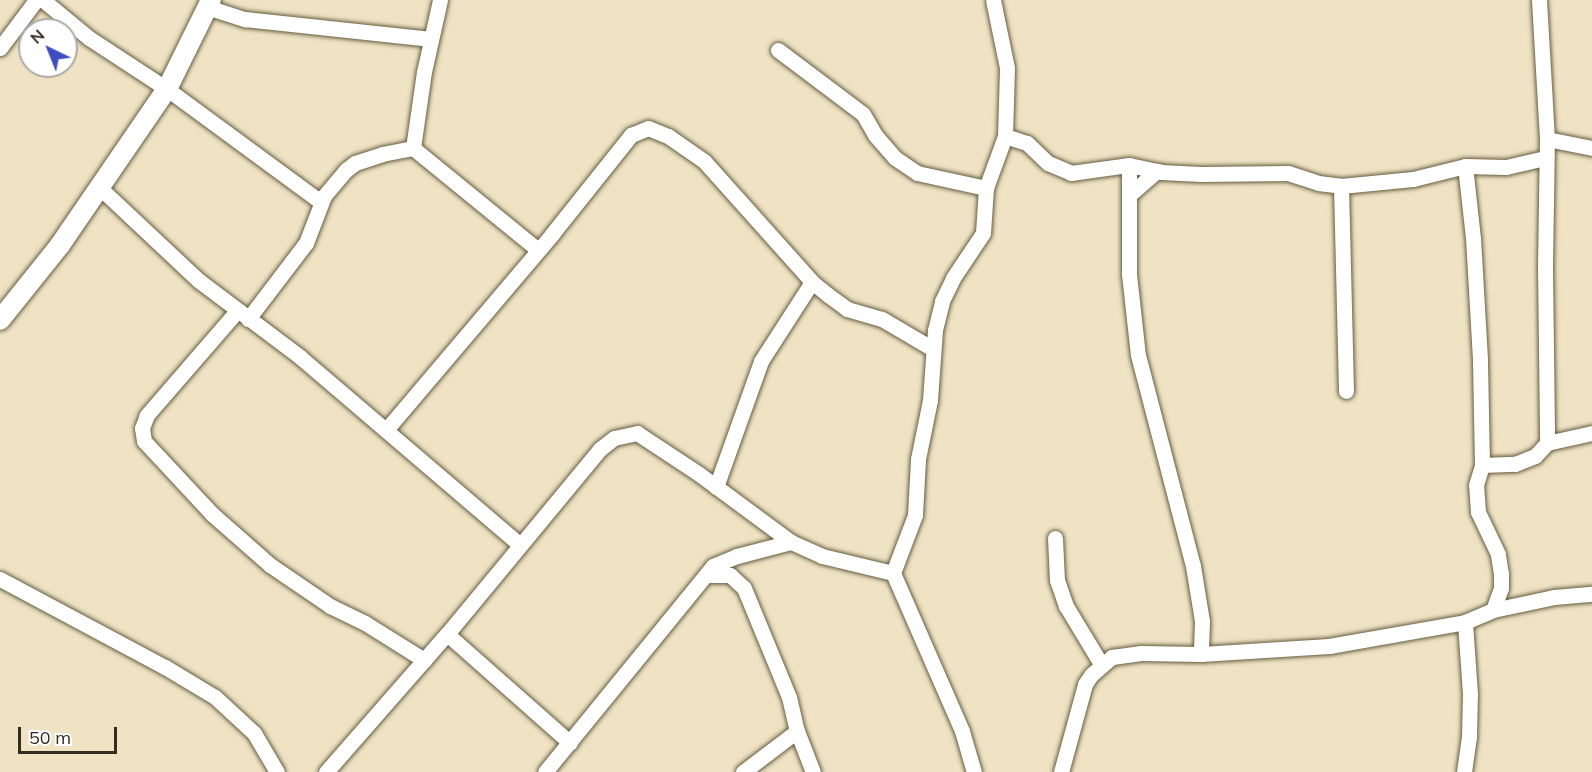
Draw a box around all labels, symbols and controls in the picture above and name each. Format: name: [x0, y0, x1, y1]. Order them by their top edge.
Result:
north arrow: [18, 18, 78, 78]
text: N: [26, 25, 48, 48]
scale bar: [21, 715, 120, 753]
text: 50 m: [29, 726, 71, 749]

